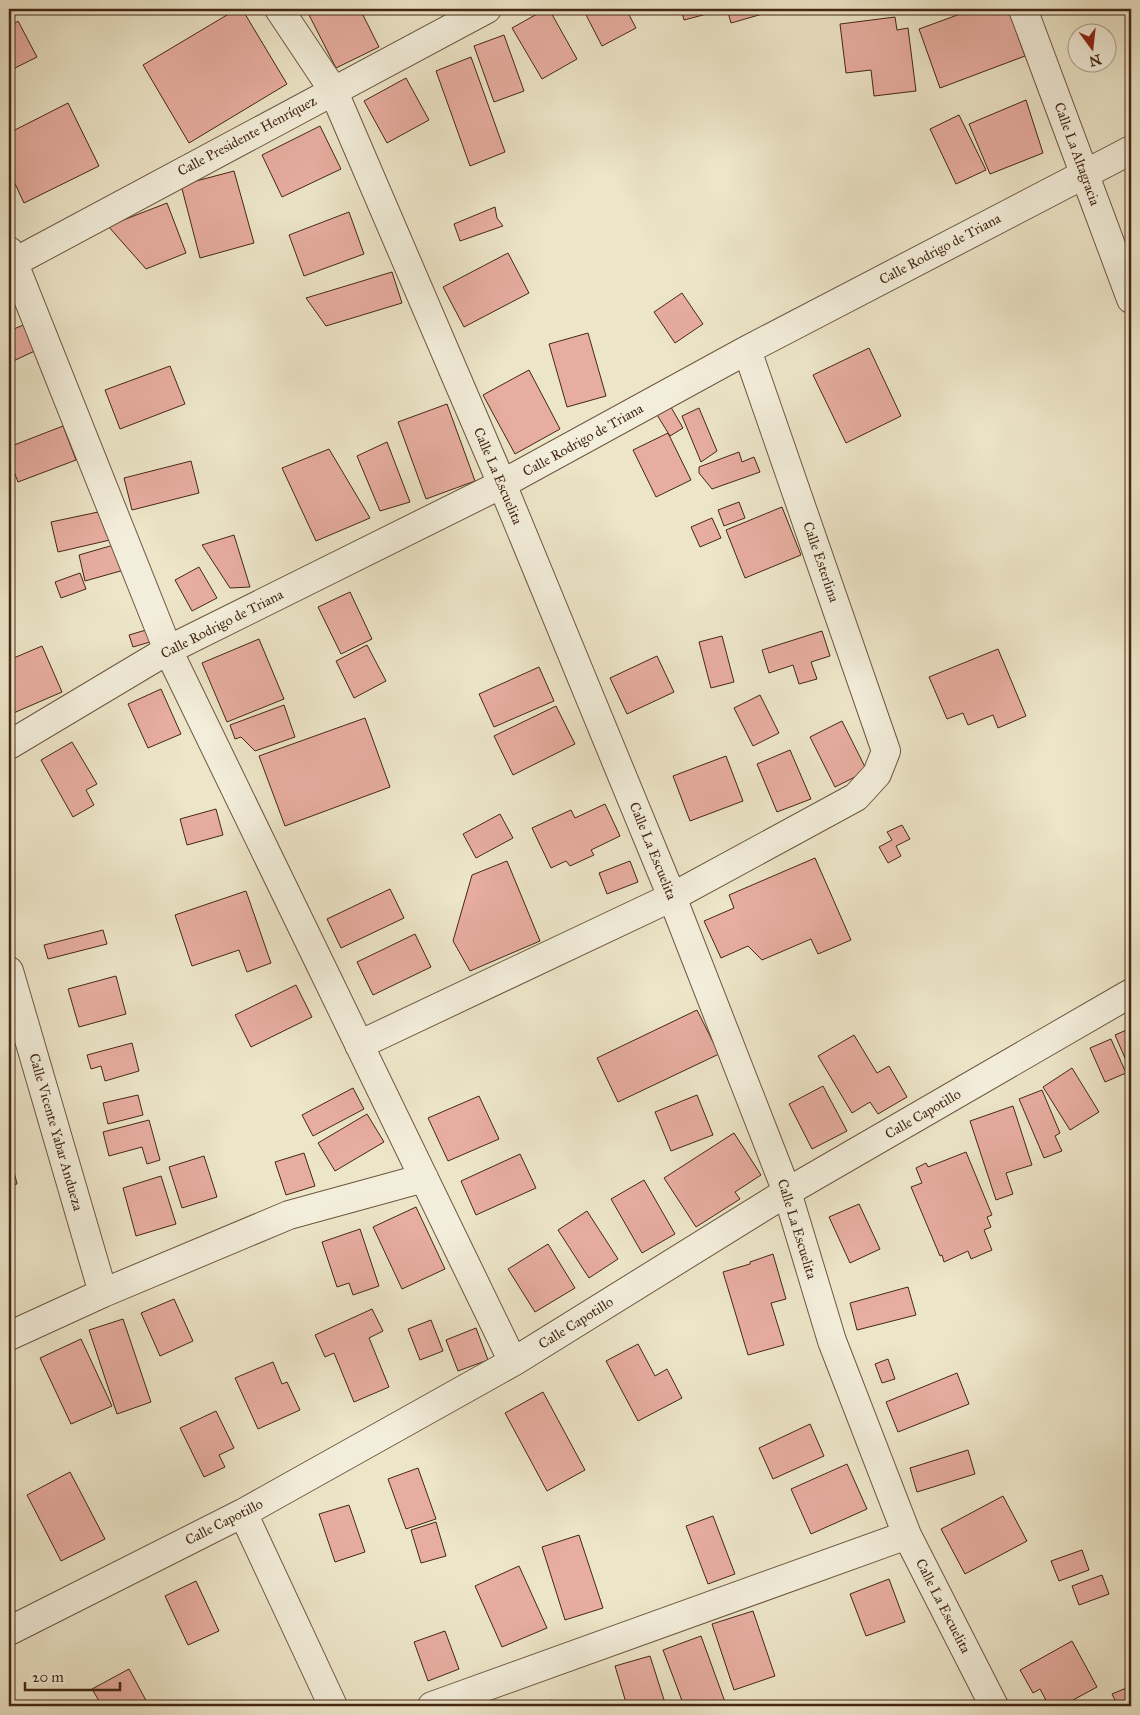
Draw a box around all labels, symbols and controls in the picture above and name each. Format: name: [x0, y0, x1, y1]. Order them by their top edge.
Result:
north arrow: [1068, 22, 1118, 72]
text: N: [1087, 50, 1103, 70]
street label: Calle Presidente Henríquez: [175, 92, 320, 181]
street label: Calle La Altagracia: [1050, 100, 1104, 208]
street label: Calle Rodrigo de Triana: [876, 210, 1004, 288]
street label: Calle Rodrigo de Triana: [520, 400, 646, 480]
street label: Calle La Escuelita: [470, 425, 526, 527]
street label: Calle Esterlina: [799, 519, 843, 605]
street label: Calle Rodrigo de Triana: [158, 586, 286, 662]
street label: Calle La Escuelita: [626, 800, 680, 902]
street label: Calle Vicente Yabar Andueza: [25, 1051, 87, 1213]
street label: Calle Capotillo: [882, 1085, 964, 1143]
street label: Calle La Escuelita: [774, 1177, 820, 1281]
street label: Calle Capotillo: [535, 1293, 617, 1353]
street label: Calle Capotillo: [182, 1495, 266, 1549]
street label: Calle La Escuelita: [912, 1556, 974, 1656]
scale bar: [25, 1660, 120, 1692]
text: 20 m: [32, 1668, 64, 1686]

